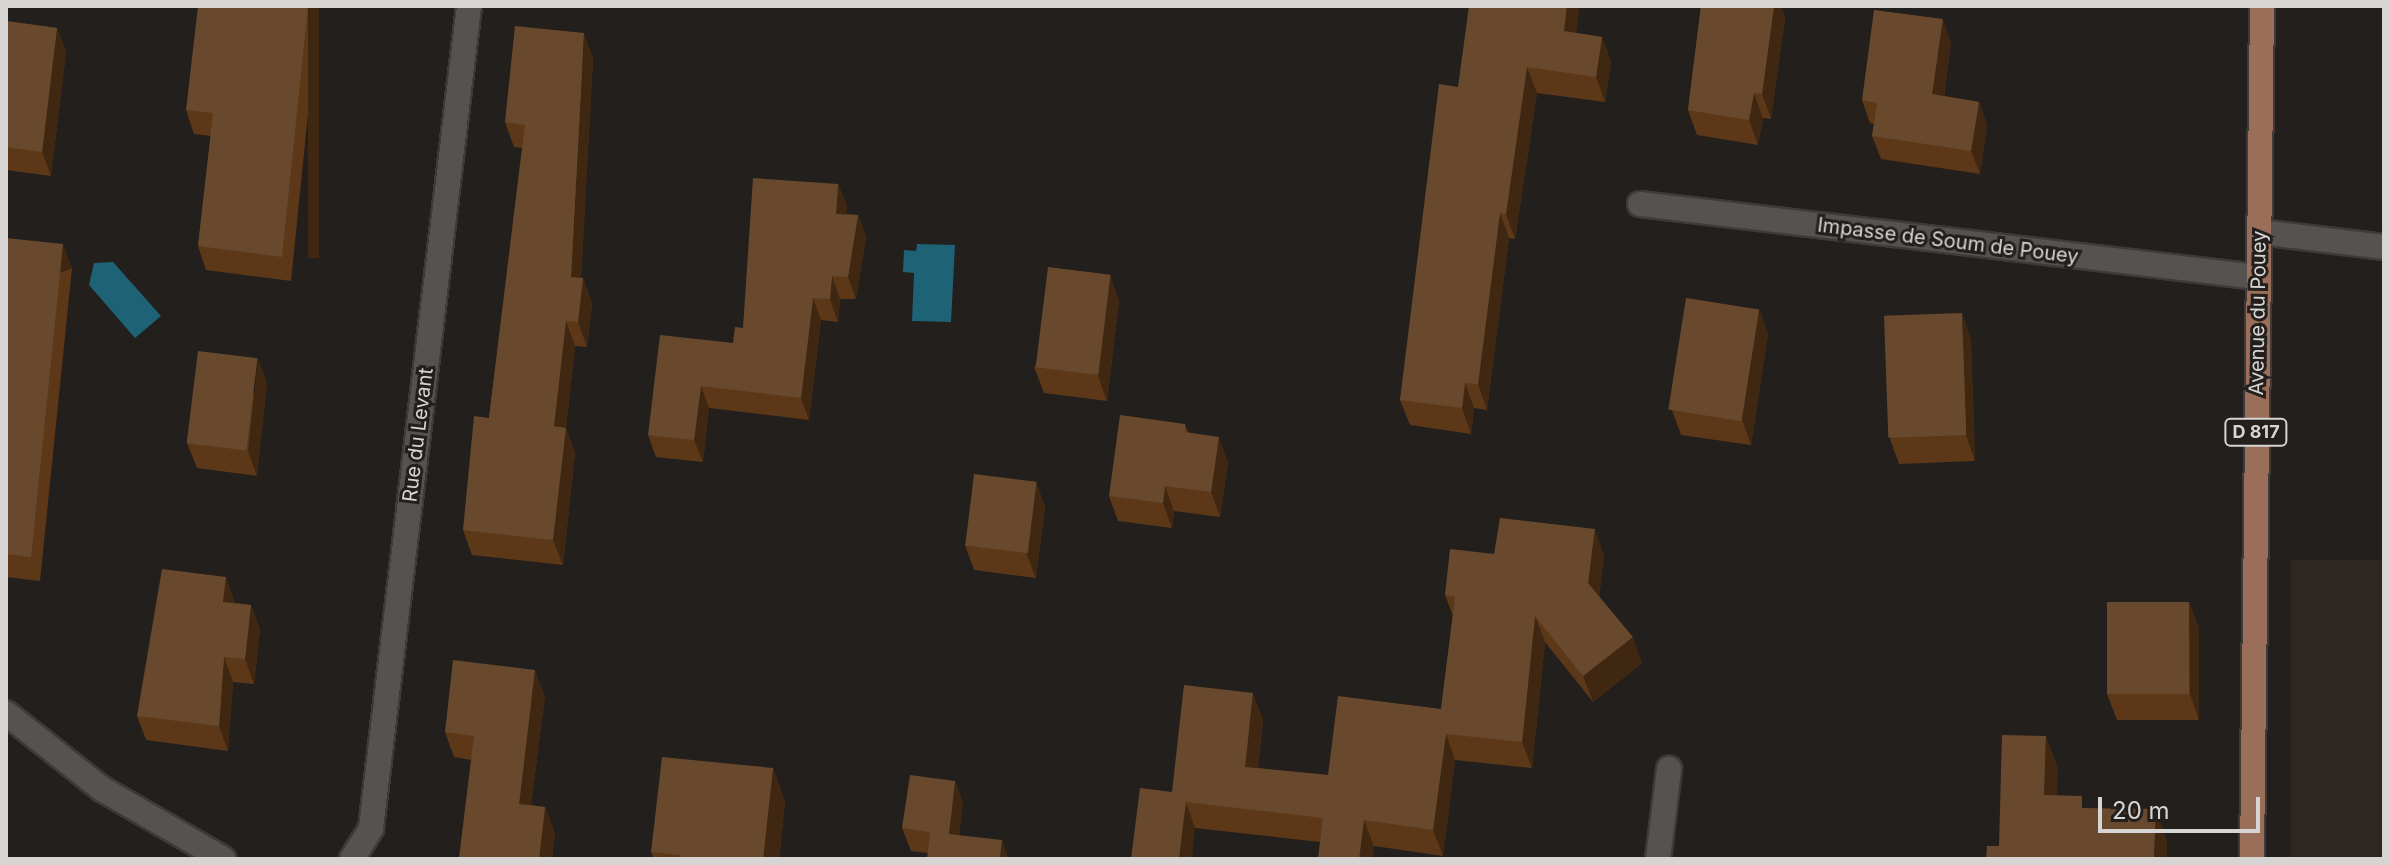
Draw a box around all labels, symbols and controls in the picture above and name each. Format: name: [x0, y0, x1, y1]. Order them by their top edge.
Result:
street label: Impasse de Soum de Pouey: [1816, 213, 2080, 269]
street label: Avenue du Pouey: [2245, 231, 2271, 395]
street label: Rue du Levant: [398, 367, 438, 503]
road number: D 817: [2224, 418, 2288, 446]
scale bar: [2102, 781, 2264, 831]
text: 20 m: [2112, 796, 2170, 825]

